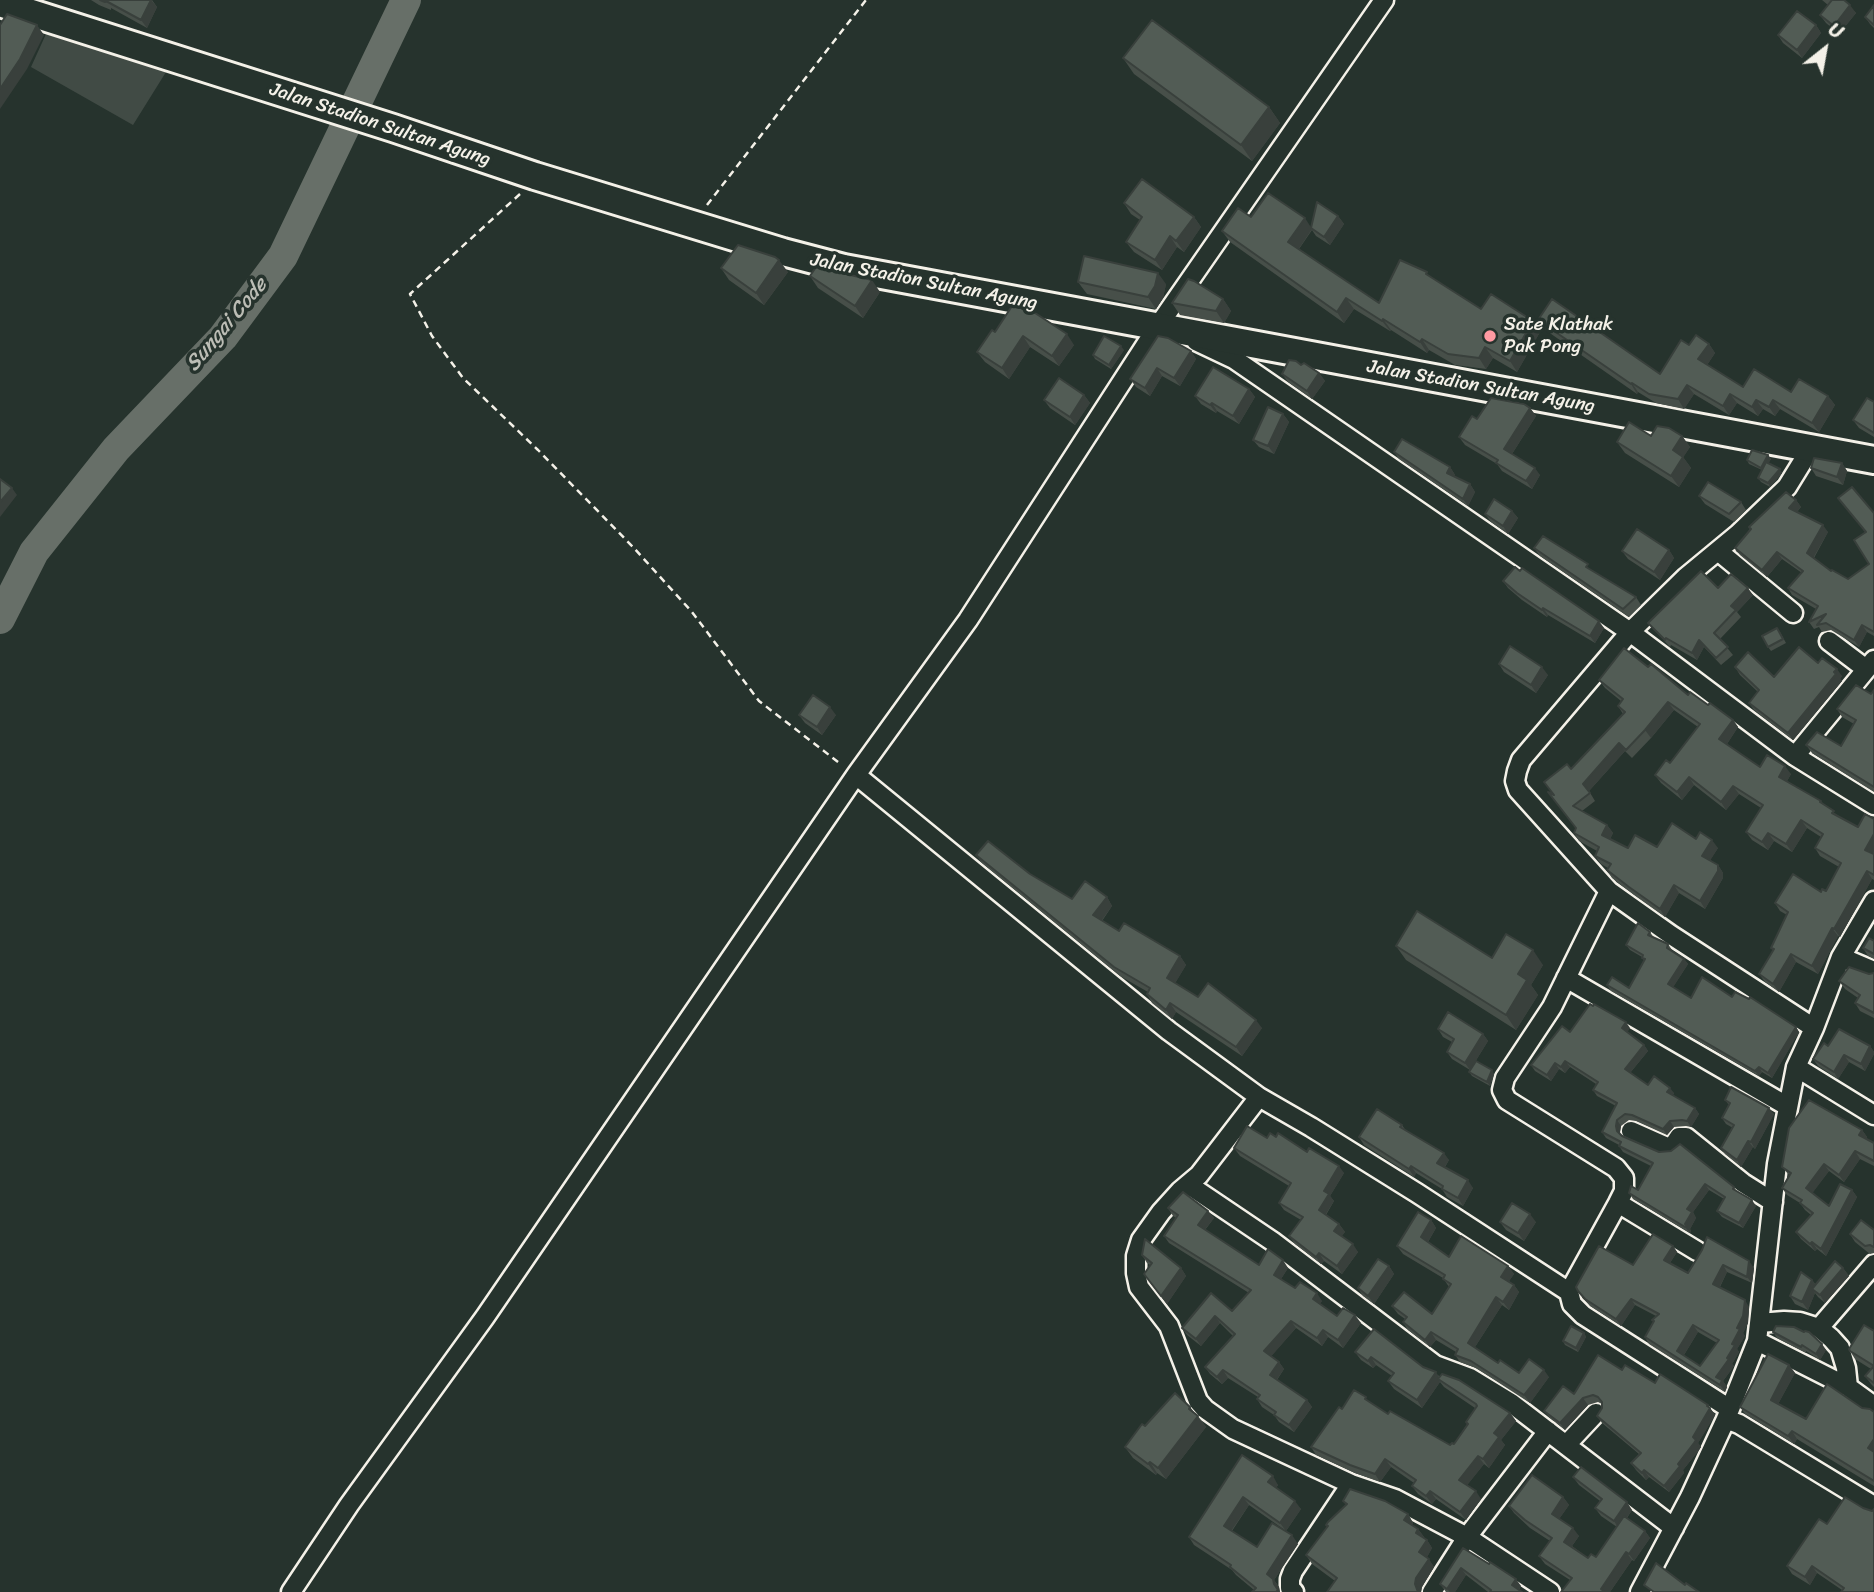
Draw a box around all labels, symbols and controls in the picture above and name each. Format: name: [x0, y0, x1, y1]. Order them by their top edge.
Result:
text: U: [1822, 13, 1850, 48]
north arrow: [1790, 14, 1860, 84]
street label: Jalan Stadion Sultan Agung: [267, 78, 493, 172]
street label: Jalan Stadion Sultan Agung: [808, 249, 1040, 315]
water label: Sungai Code: [181, 273, 273, 377]
place label: Sate Klathak Pak Pong: [1504, 314, 1613, 358]
marker: Sate Klathak Pak Pong: [1482, 328, 1498, 344]
street label: Jalan Stadion Sultan Agung: [1365, 356, 1597, 418]

